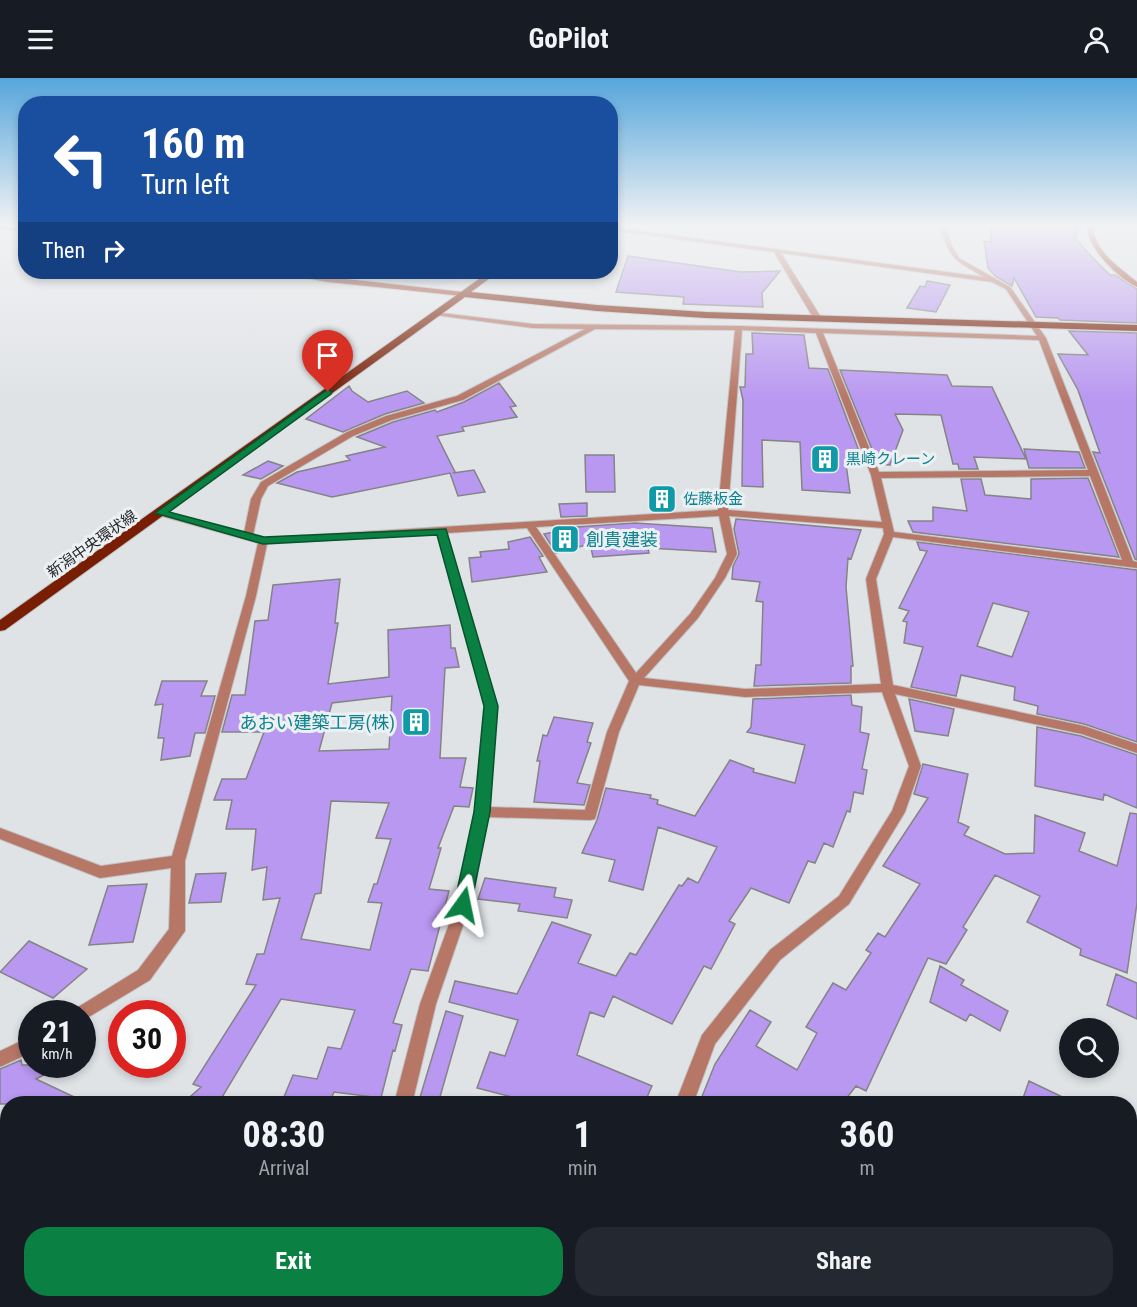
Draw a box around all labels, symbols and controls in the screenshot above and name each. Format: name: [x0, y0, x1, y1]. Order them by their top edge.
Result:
icon: menu: [24, 23, 57, 56]
text: GoPilot: [529, 23, 608, 55]
icon: person: [1080, 23, 1113, 56]
text: 160 m: [141, 119, 246, 168]
icon: left: [42, 120, 120, 198]
text: Turn left: [141, 169, 230, 201]
icon: right: [97, 234, 130, 267]
text: Then: [42, 238, 85, 263]
pin: [302, 330, 353, 392]
icon: arrive: [311, 339, 344, 372]
building icon: 黒崎クレーン: [809, 443, 841, 475]
place label: 黒崎クレーン: [846, 450, 935, 468]
building icon: 佐藤板金: [646, 483, 678, 515]
place label: 佐藤板金: [683, 490, 743, 508]
street label: 新潟中央環状線: [44, 507, 140, 581]
building icon: 創貴建装: [549, 523, 581, 555]
place label: 創貴建装: [586, 529, 658, 550]
building icon: あおい建築工房(株): [400, 706, 432, 738]
place label: あおい建築工房(株): [240, 712, 395, 734]
position arrow: [431, 873, 495, 937]
speed limit sign: 30: [108, 1000, 186, 1078]
text: 21: [42, 1014, 72, 1049]
map controls: [1059, 1018, 1119, 1078]
button: search: [1059, 1018, 1119, 1078]
text: km/h: [42, 1045, 72, 1063]
text: 08:30: [243, 1114, 325, 1156]
text: 1: [573, 1114, 592, 1156]
text: 360: [840, 1114, 894, 1156]
text: Arrival: [258, 1156, 309, 1180]
text: min: [568, 1156, 597, 1180]
text: m: [860, 1156, 875, 1180]
button: Exit: [24, 1227, 563, 1296]
button: Share: [575, 1227, 1113, 1296]

